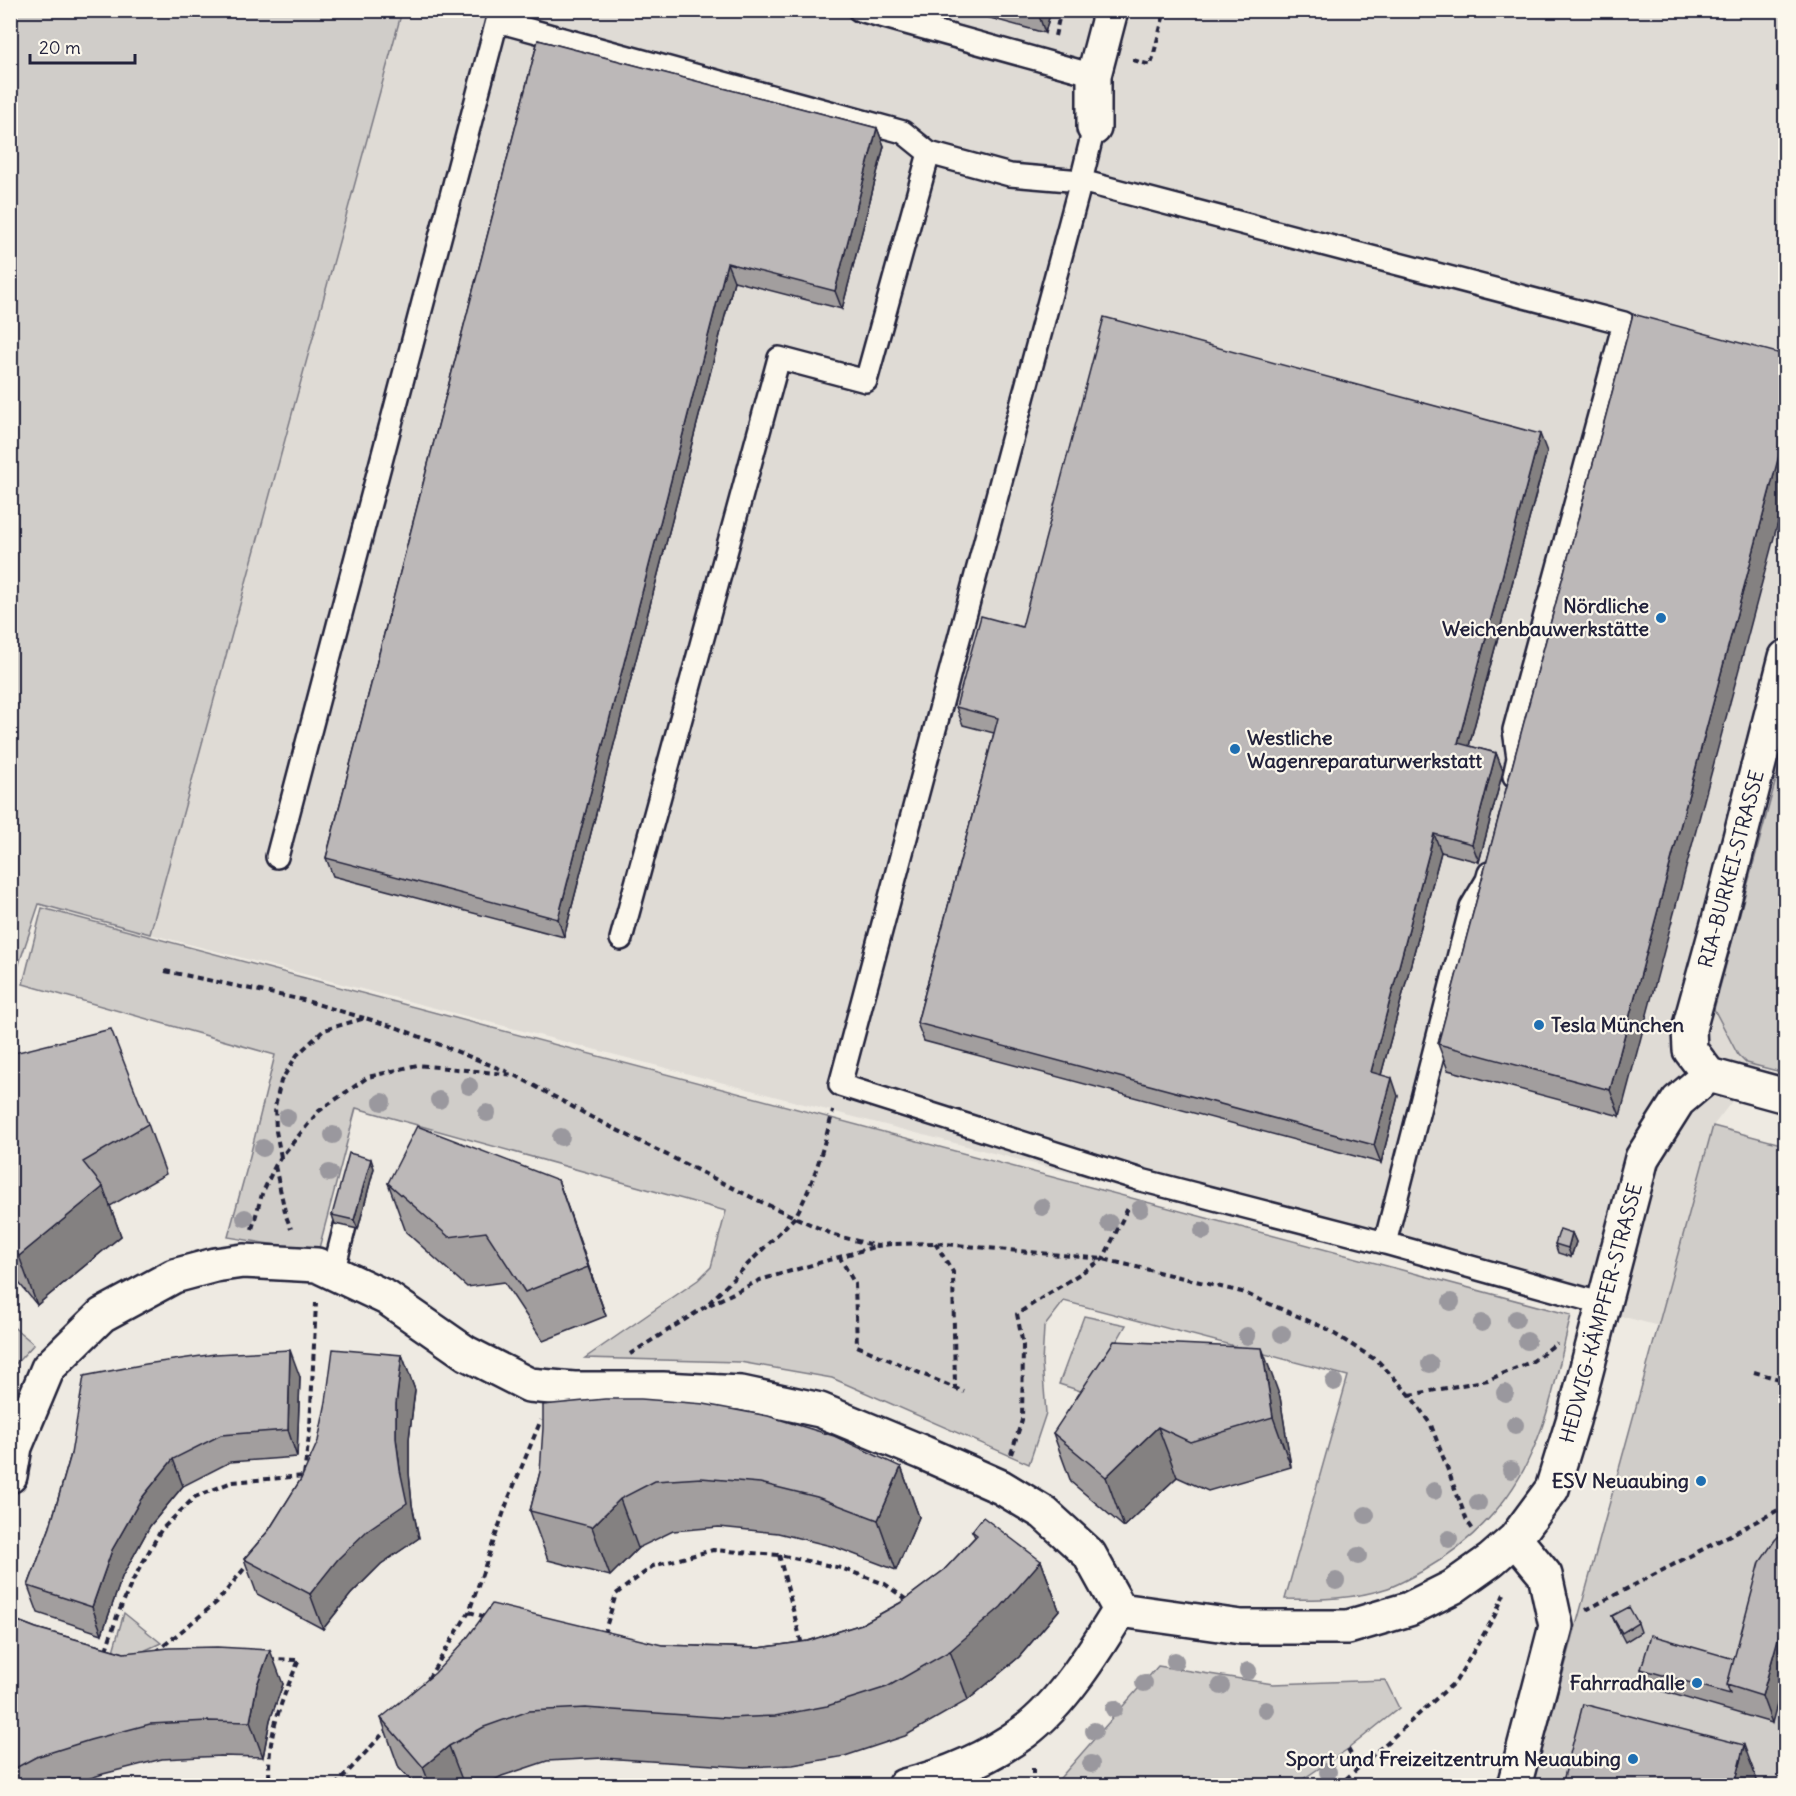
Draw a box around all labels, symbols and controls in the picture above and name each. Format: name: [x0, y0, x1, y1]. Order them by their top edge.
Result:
scale bar: [30, 27, 135, 65]
text: 20 m: [39, 36, 81, 59]
place label: Nördliche Weichenbauwerkstätte: [1442, 593, 1649, 641]
marker: Nördliche Weichenbauwerkstätte: [1654, 611, 1668, 625]
place label: Westliche Wagenreparaturwerkstatt: [1247, 725, 1482, 773]
marker: Westliche Wagenreparaturwerkstatt: [1228, 742, 1242, 756]
street label: RIA-BURKEI-STRASSE: [1692, 767, 1769, 970]
place label: Tesla München: [1551, 1012, 1684, 1037]
marker: Tesla München: [1532, 1018, 1546, 1032]
street label: HEDWIG-KÄMPFER-STRASSE: [1554, 1180, 1647, 1445]
place label: ESV Neuaubing: [1552, 1468, 1689, 1493]
marker: ESV Neuaubing: [1694, 1474, 1708, 1488]
place label: Fahrradhalle: [1570, 1670, 1685, 1695]
marker: Fahrradhalle: [1690, 1676, 1704, 1690]
place label: Sport und Freizeitzentrum Neuaubing: [1286, 1746, 1621, 1771]
marker: Sport und Freizeitzentrum Neuaubing: [1626, 1752, 1640, 1766]

